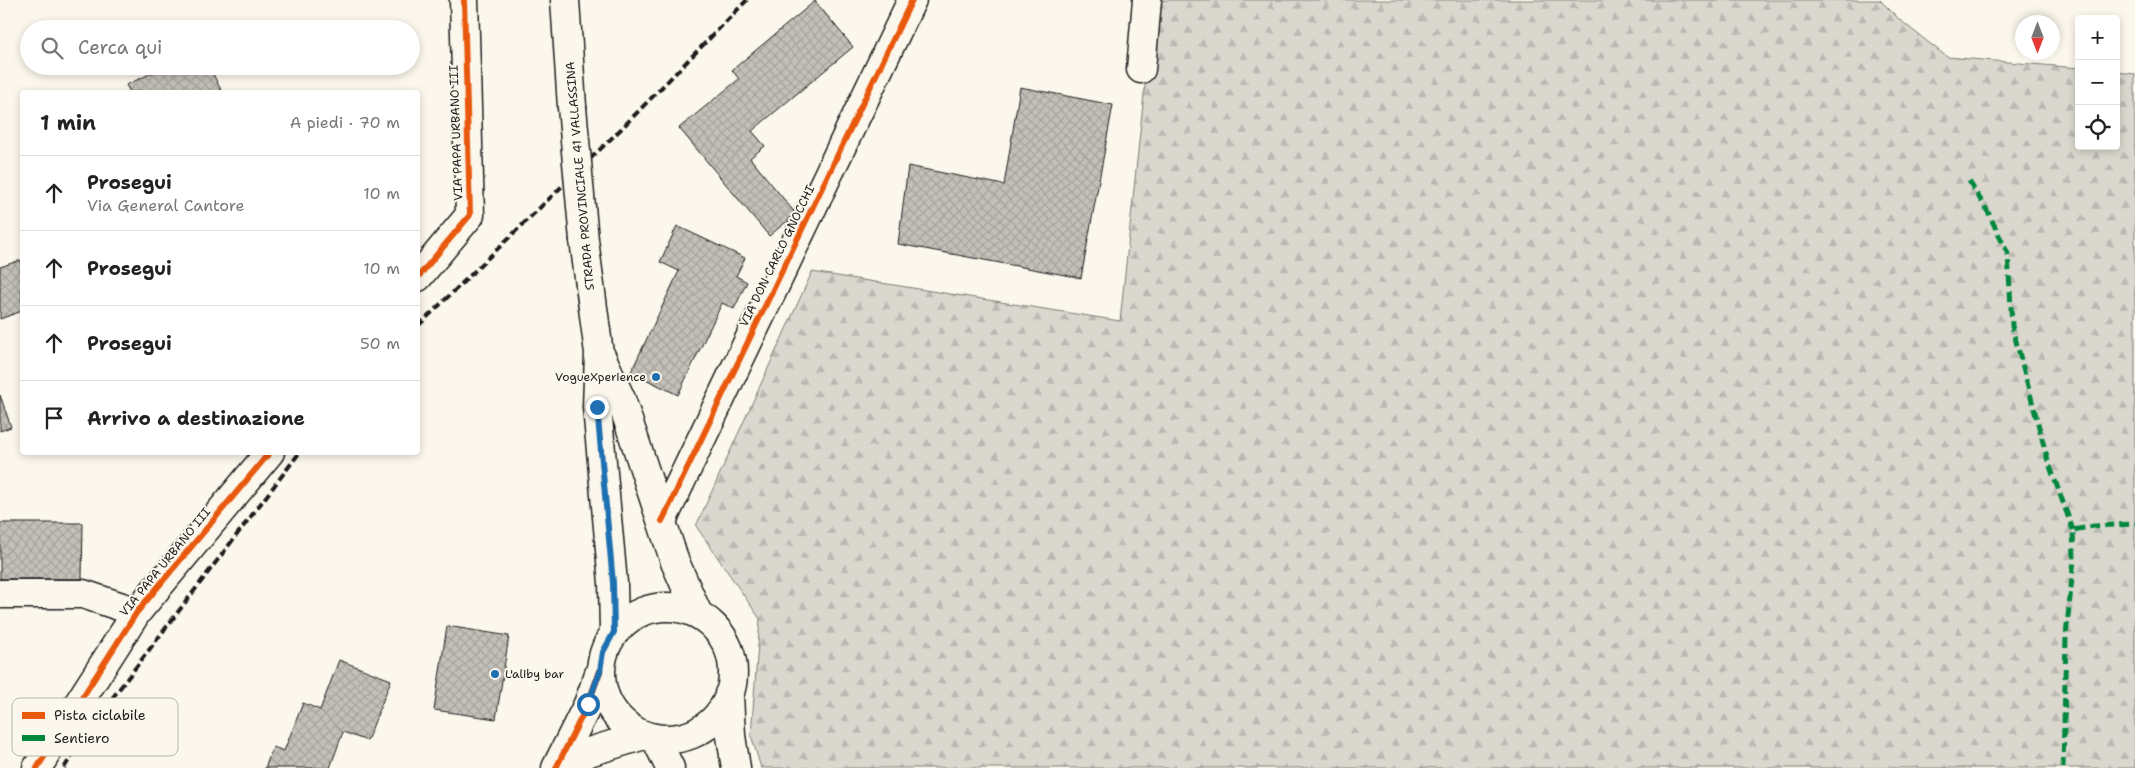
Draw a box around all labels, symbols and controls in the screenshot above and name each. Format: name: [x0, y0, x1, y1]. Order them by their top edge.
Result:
north arrow: [2015, 15, 2060, 60]
map controls: [2075, 15, 2120, 150]
button: +: [2075, 15, 2120, 60]
search box: [20, 20, 420, 75]
icon: search: [38, 34, 66, 62]
text: Cerca qui: [78, 35, 162, 60]
button: −: [2075, 60, 2120, 105]
street label: STRADA PROVINCIALE 41 VALLASSINA: [562, 61, 598, 291]
street label: VIA PAPA URBANO III: [446, 64, 466, 201]
button: locate: [2075, 105, 2120, 150]
text: 1 min: [40, 109, 96, 137]
text: A piedi · 70 m: [290, 112, 400, 133]
text: Prosegui: [87, 170, 172, 195]
icon: ahead: [40, 179, 68, 207]
street label: VIA DON CARLO GNOCCHI: [736, 182, 819, 330]
text: 10 m: [363, 183, 400, 204]
text: Via General Cantore: [87, 195, 245, 216]
icon: ahead: [40, 254, 68, 282]
text: Prosegui: [87, 256, 172, 281]
text: 10 m: [363, 258, 400, 279]
icon: ahead: [40, 329, 68, 357]
text: Prosegui: [87, 331, 172, 356]
text: 50 m: [360, 333, 400, 354]
place label: VogueXperience: [555, 369, 646, 385]
marker: VogueXperience: [650, 371, 662, 383]
route end: [586, 396, 609, 419]
icon: arrive: [40, 404, 68, 432]
text: Arrivo a destinazione: [87, 406, 305, 431]
street label: VIA PAPA URBANO III: [116, 504, 214, 620]
place label: L'aliby bar: [505, 666, 565, 682]
marker: L'aliby bar: [489, 668, 501, 680]
route start: [577, 693, 600, 716]
legend: [12, 698, 178, 756]
text: Pista ciclabile: [54, 706, 146, 724]
text: Sentiero: [54, 729, 109, 747]

